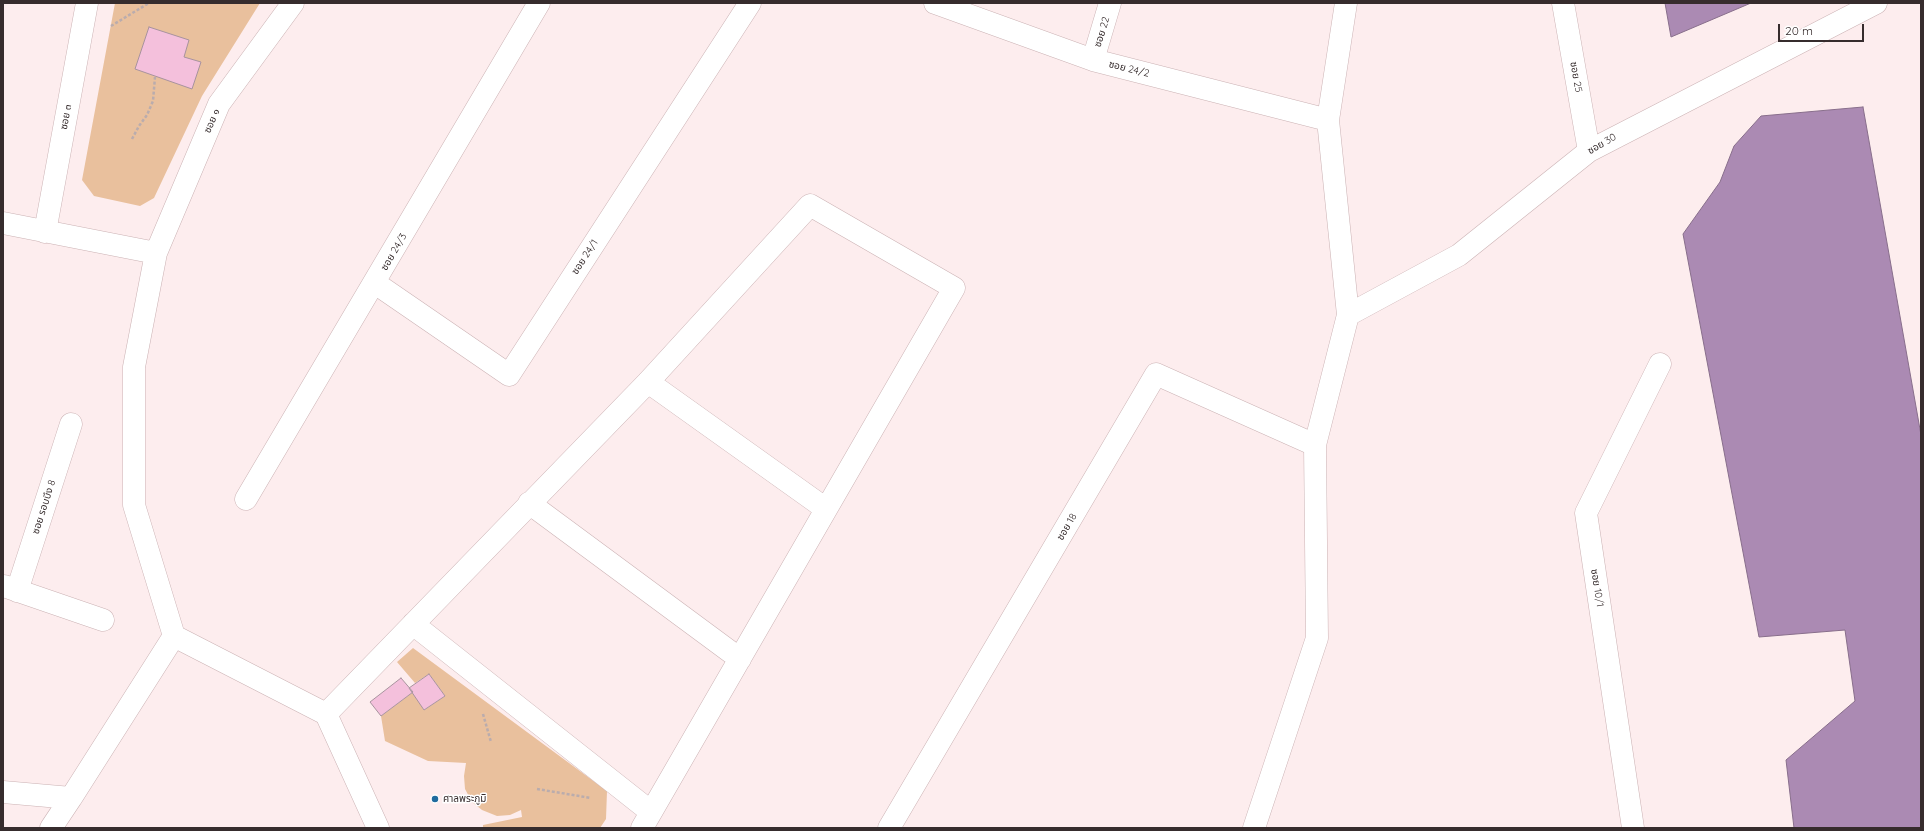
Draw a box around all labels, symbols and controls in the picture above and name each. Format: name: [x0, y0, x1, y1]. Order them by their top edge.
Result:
street label: ซอย 22: [1092, 15, 1112, 49]
scale bar: [1780, 16, 1866, 42]
text: 20 m: [1785, 23, 1813, 38]
street label: ซอย 24/2: [1107, 58, 1151, 80]
street label: ซอย 25: [1567, 61, 1585, 93]
street label: ซอย ๓: [58, 103, 74, 131]
street label: ซอย ๑: [202, 107, 222, 135]
street label: ซอย 30: [1586, 131, 1618, 157]
street label: ซอย 24/3: [379, 231, 409, 273]
street label: ซอย 24/1: [569, 237, 601, 277]
street label: ซอย รอบบึง 8: [30, 478, 58, 536]
street label: ซอย 18: [1055, 511, 1079, 543]
street label: ซอย 10/1: [1588, 568, 1606, 608]
place label: ศาลพระภูมิ: [443, 793, 486, 805]
marker: ศาลพระภูมิ: [430, 794, 440, 804]

